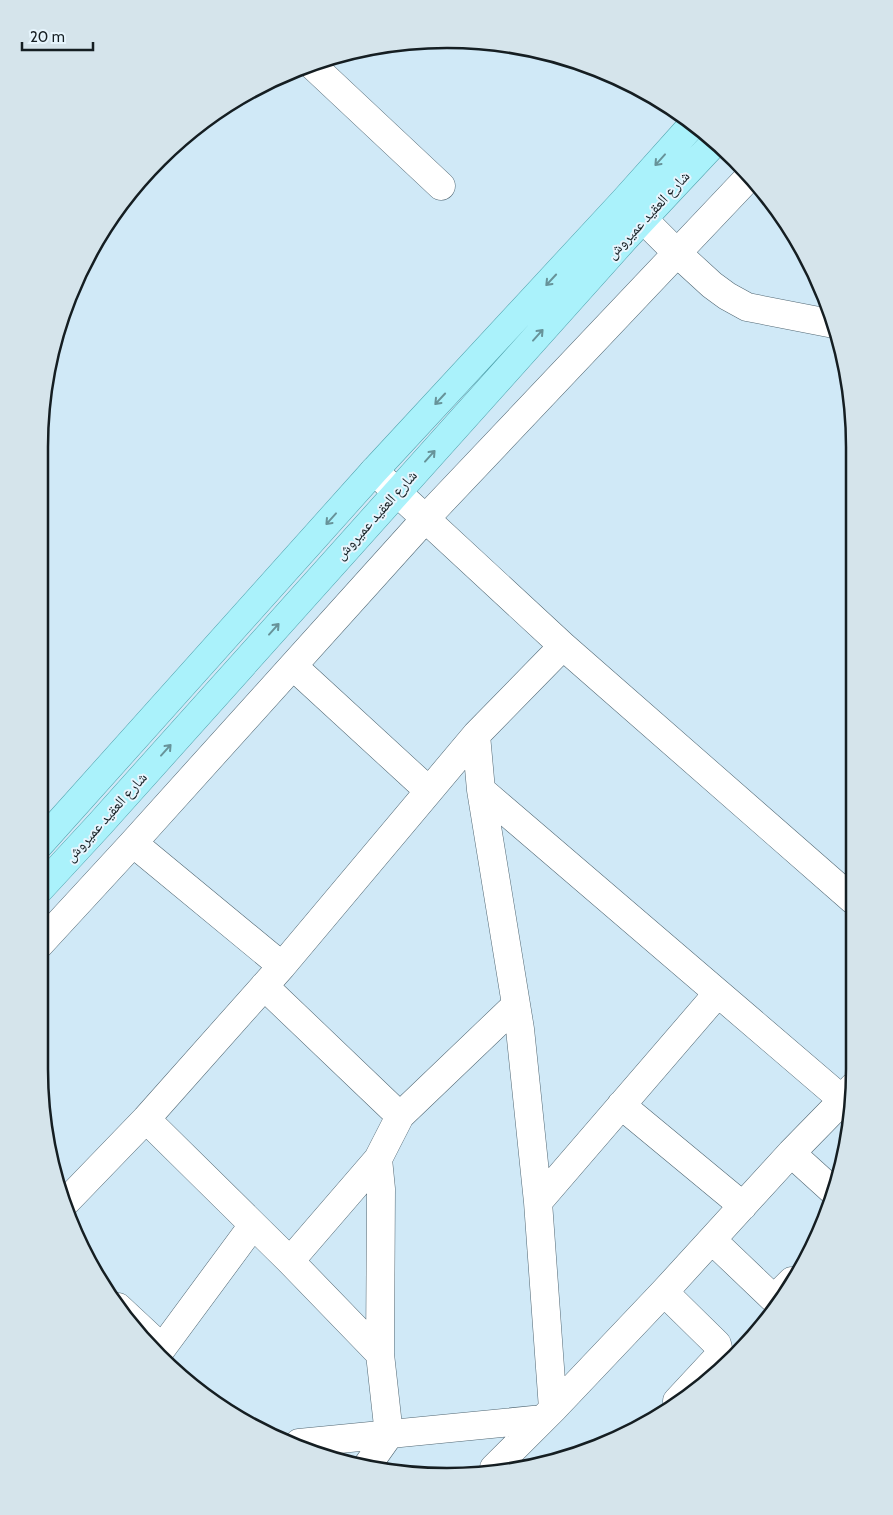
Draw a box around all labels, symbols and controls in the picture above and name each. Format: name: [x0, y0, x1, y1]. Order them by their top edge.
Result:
scale bar: [22, 20, 94, 52]
text: 20 m: [30, 28, 65, 46]
one-way arrow: [654, 154, 666, 167]
street label: شارع العقيد عميروش: [603, 167, 694, 264]
one-way arrow: [545, 274, 557, 286]
one-way arrow: [532, 329, 544, 342]
one-way arrow: [435, 393, 446, 406]
one-way arrow: [424, 450, 435, 463]
street label: شارع العقيد عميروش: [331, 467, 422, 564]
one-way arrow: [325, 513, 337, 526]
one-way arrow: [269, 623, 280, 636]
one-way arrow: [160, 744, 172, 757]
street label: شارع العقيد عميروش: [61, 769, 152, 866]

